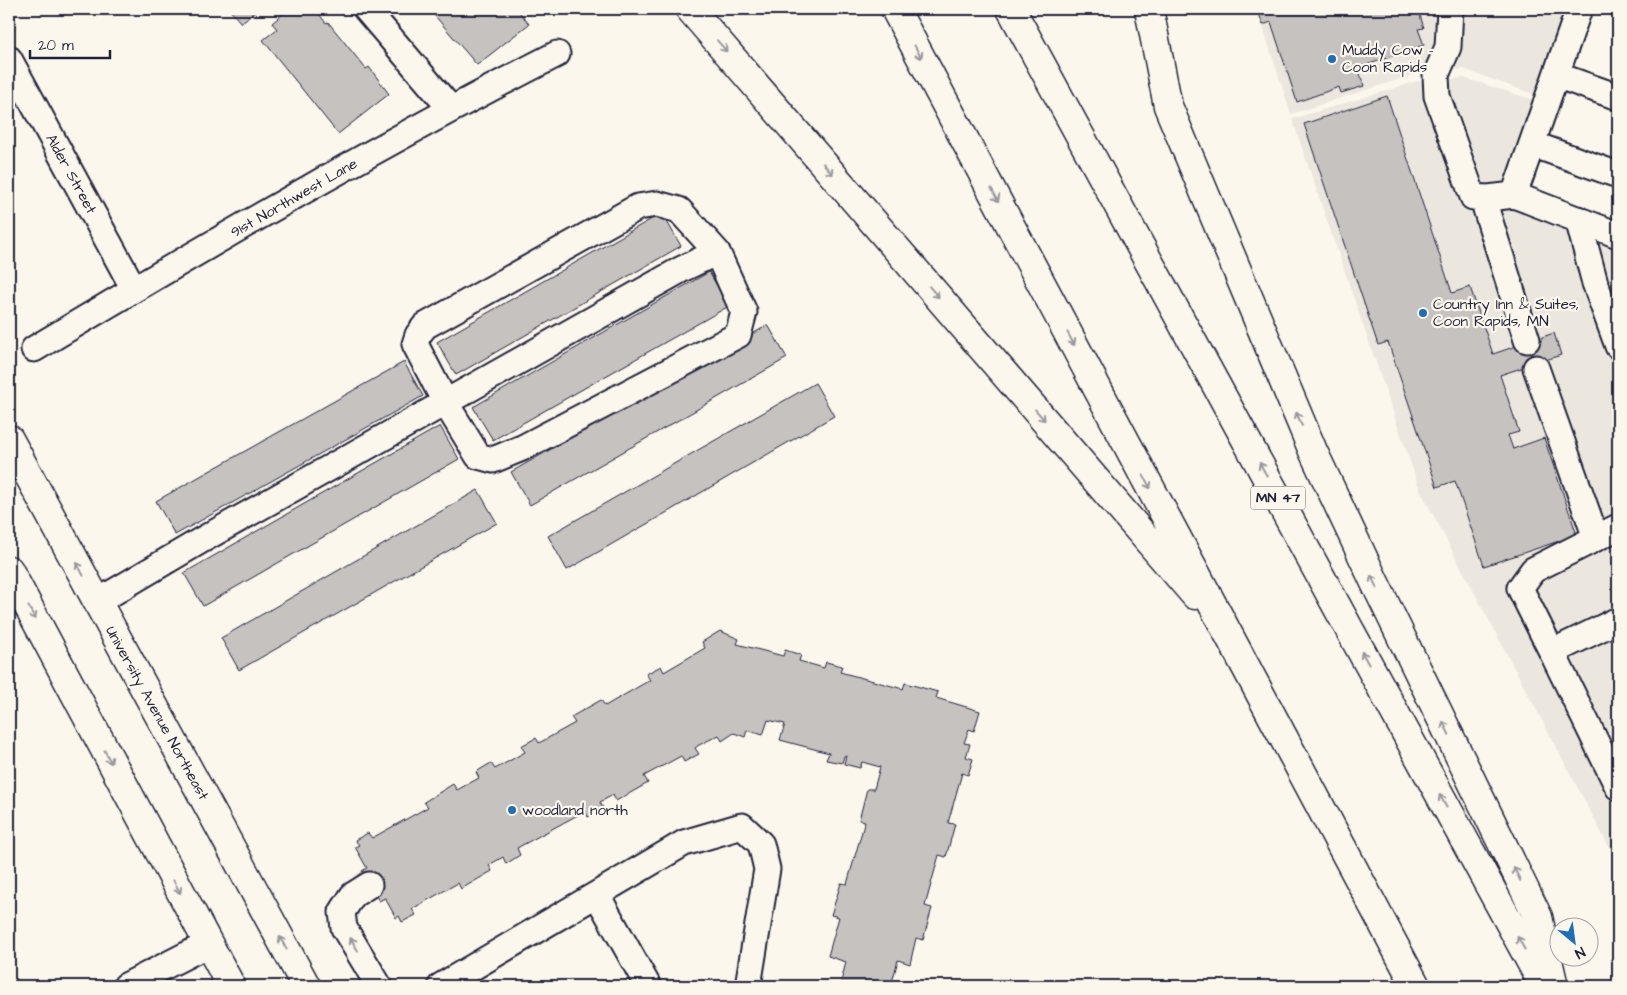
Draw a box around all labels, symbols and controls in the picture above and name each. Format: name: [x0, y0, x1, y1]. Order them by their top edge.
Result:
scale bar: [30, 28, 110, 60]
text: 20 m: [38, 35, 74, 56]
one-way arrow: [716, 39, 727, 52]
place label: Muddy Cow - Coon Rapids: [1342, 40, 1434, 78]
one-way arrow: [914, 44, 923, 59]
marker: Muddy Cow - Coon Rapids: [1326, 53, 1338, 65]
street label: Alder Street: [40, 130, 102, 218]
street label: 91st Northwest Lane: [227, 153, 361, 243]
one-way arrow: [822, 162, 833, 175]
one-way arrow: [990, 188, 1000, 202]
one-way arrow: [928, 285, 939, 298]
place label: Country Inn & Suites, Coon Rapids, MN: [1433, 294, 1579, 332]
marker: Country Inn & Suites, Coon Rapids, MN: [1417, 307, 1429, 319]
one-way arrow: [1066, 331, 1076, 346]
one-way arrow: [1034, 408, 1045, 421]
one-way arrow: [1294, 411, 1303, 426]
one-way arrow: [1257, 463, 1267, 477]
one-way arrow: [1143, 474, 1152, 489]
road number: MN 47: [1250, 486, 1306, 509]
one-way arrow: [74, 563, 84, 577]
one-way arrow: [1369, 575, 1379, 590]
one-way arrow: [27, 606, 37, 621]
street label: University Avenue Northeast: [99, 622, 214, 804]
one-way arrow: [1360, 651, 1370, 666]
one-way arrow: [1441, 721, 1450, 736]
one-way arrow: [103, 749, 113, 764]
one-way arrow: [1438, 794, 1448, 808]
place label: woodland north: [522, 800, 628, 821]
marker: woodland north: [506, 804, 518, 816]
one-way arrow: [1512, 867, 1521, 882]
one-way arrow: [173, 879, 182, 894]
north arrow: [1550, 918, 1600, 968]
one-way arrow: [278, 936, 288, 951]
one-way arrow: [1516, 936, 1526, 951]
one-way arrow: [349, 938, 359, 952]
text: N: [1571, 942, 1589, 963]

